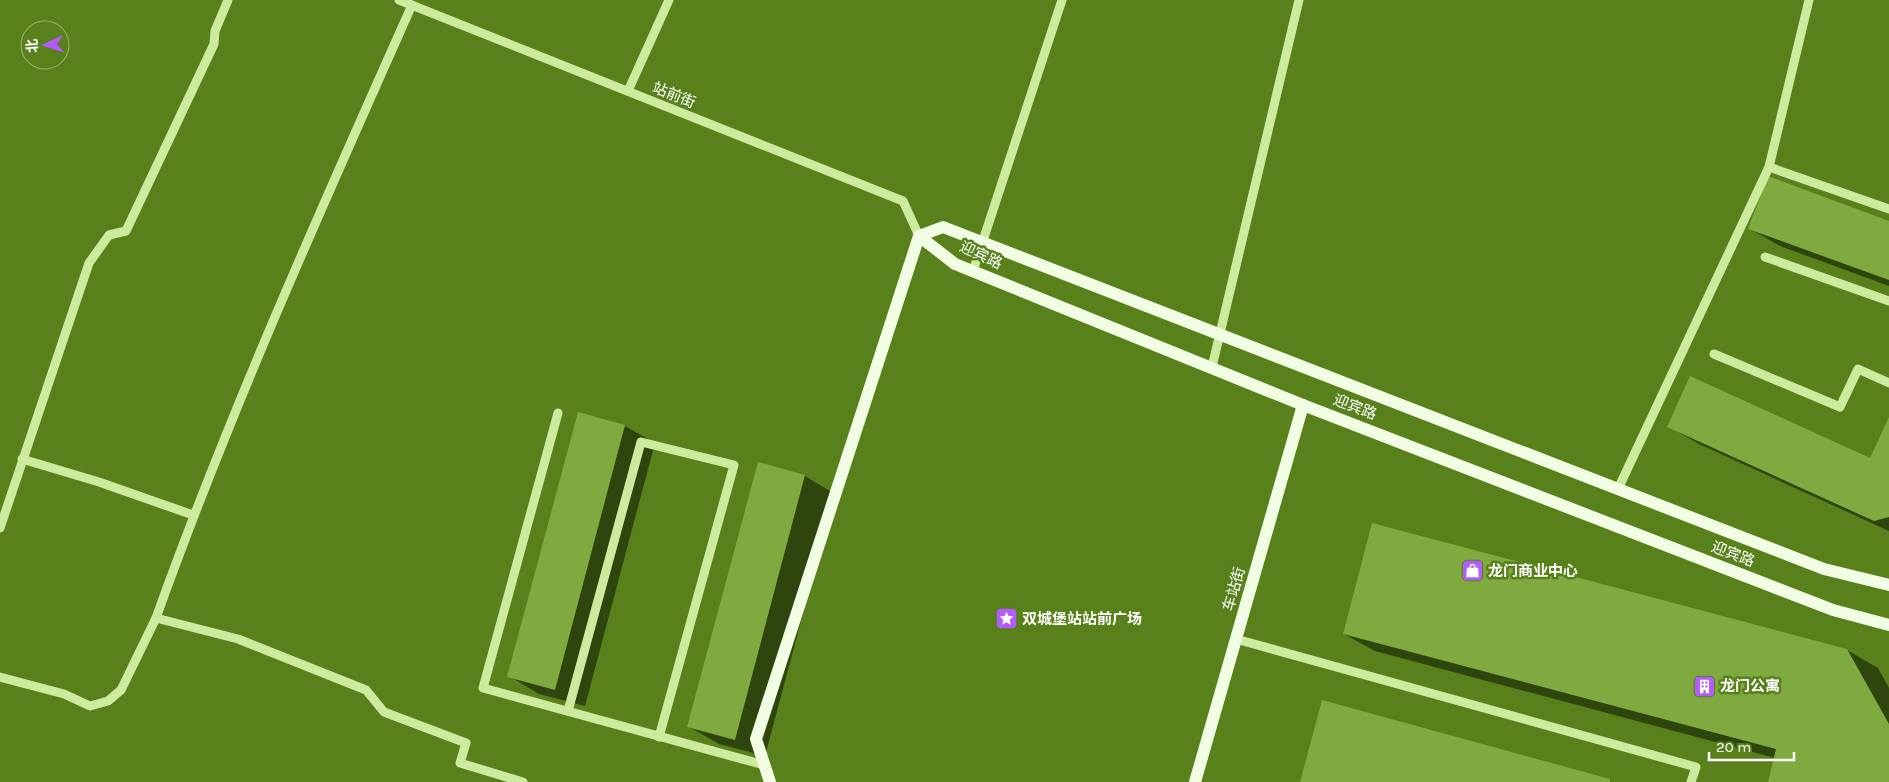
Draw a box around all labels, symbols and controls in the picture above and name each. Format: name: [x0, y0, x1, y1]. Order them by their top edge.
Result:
north arrow: [20, 20, 70, 70]
text: 北: [24, 38, 41, 53]
street label: 站前街: [650, 78, 698, 112]
street label: 迎宾路: [957, 237, 1005, 273]
street label: 迎宾路: [1331, 391, 1379, 423]
street label: 迎宾路: [1709, 538, 1757, 570]
shop icon: 龙门商业中心: [1460, 559, 1484, 583]
place label: 龙门商业中心: [1488, 562, 1578, 580]
street label: 车站街: [1219, 565, 1249, 613]
place icon: 双城堡站站前广场: [994, 607, 1018, 631]
place label: 双城堡站站前广场: [1022, 610, 1142, 628]
building icon: 龙门公寓: [1692, 674, 1716, 698]
place label: 龙门公寓: [1720, 677, 1780, 695]
scale bar: [1709, 730, 1794, 762]
text: 20 m: [1716, 738, 1751, 756]

